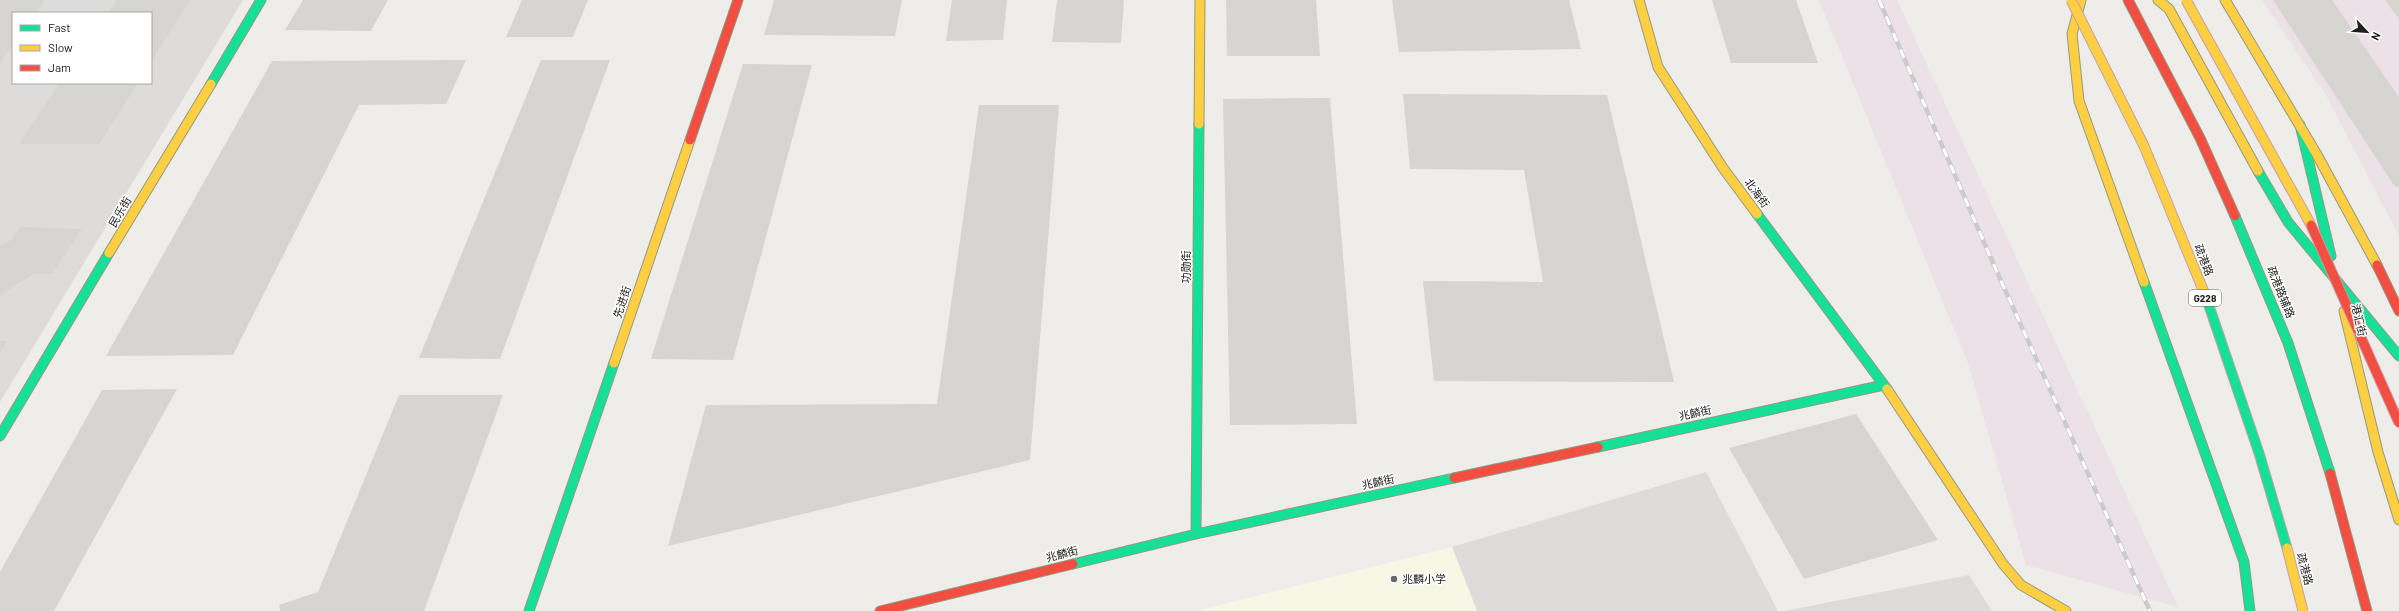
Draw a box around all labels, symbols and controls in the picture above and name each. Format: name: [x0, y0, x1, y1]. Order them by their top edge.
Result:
legend: [12, 12, 152, 84]
north arrow: [2347, 12, 2387, 52]
text: Fast: [48, 20, 71, 34]
text: N: [2369, 30, 2384, 43]
text: Slow: [48, 40, 73, 54]
text: Jam: [48, 60, 71, 74]
street label: 北海街: [1742, 176, 1772, 210]
street label: 民乐街: [106, 194, 134, 229]
street label: 疏港路: [2192, 242, 2216, 278]
street label: 功勋街: [1179, 251, 1192, 284]
street label: 疏港路辅路: [2265, 264, 2298, 320]
street label: 先进街: [610, 284, 633, 320]
road number: G228: [2189, 290, 2221, 306]
street label: 港汇街: [2349, 302, 2370, 337]
street label: 兆麟街: [1677, 403, 1712, 422]
street label: 兆麟街: [1360, 472, 1395, 491]
street label: 兆麟街: [1044, 543, 1079, 564]
street label: 疏港路: [2295, 551, 2316, 586]
place label: 兆麟小学: [1402, 572, 1446, 585]
marker: 兆麟小学: [1389, 574, 1399, 584]

